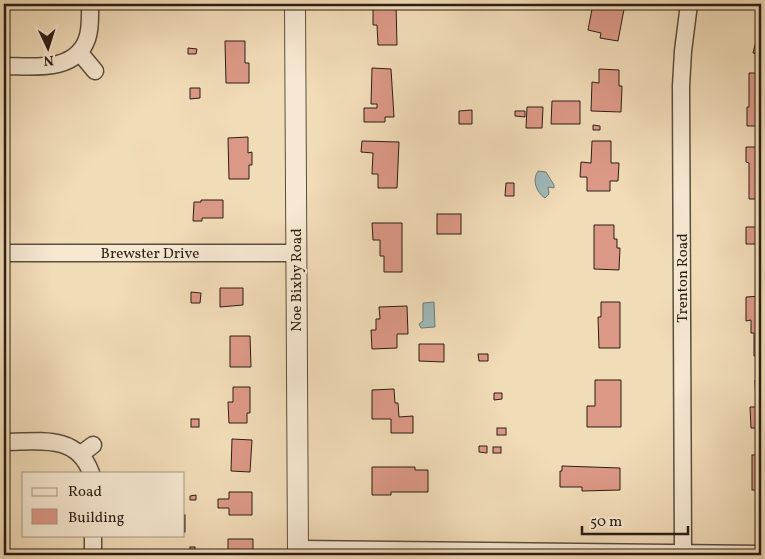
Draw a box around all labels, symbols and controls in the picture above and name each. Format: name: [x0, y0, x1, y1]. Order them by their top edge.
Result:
north arrow: [22, 22, 72, 72]
text: N: [43, 50, 55, 69]
street label: Noe Bixby Road: [287, 228, 308, 332]
street label: Trenton Road: [673, 233, 694, 323]
street label: Brewster Drive: [101, 244, 199, 265]
legend: [22, 472, 185, 536]
text: Road: [68, 482, 102, 503]
scale bar: [582, 504, 689, 536]
text: Building: [68, 508, 125, 529]
text: 50 m: [590, 512, 622, 533]

